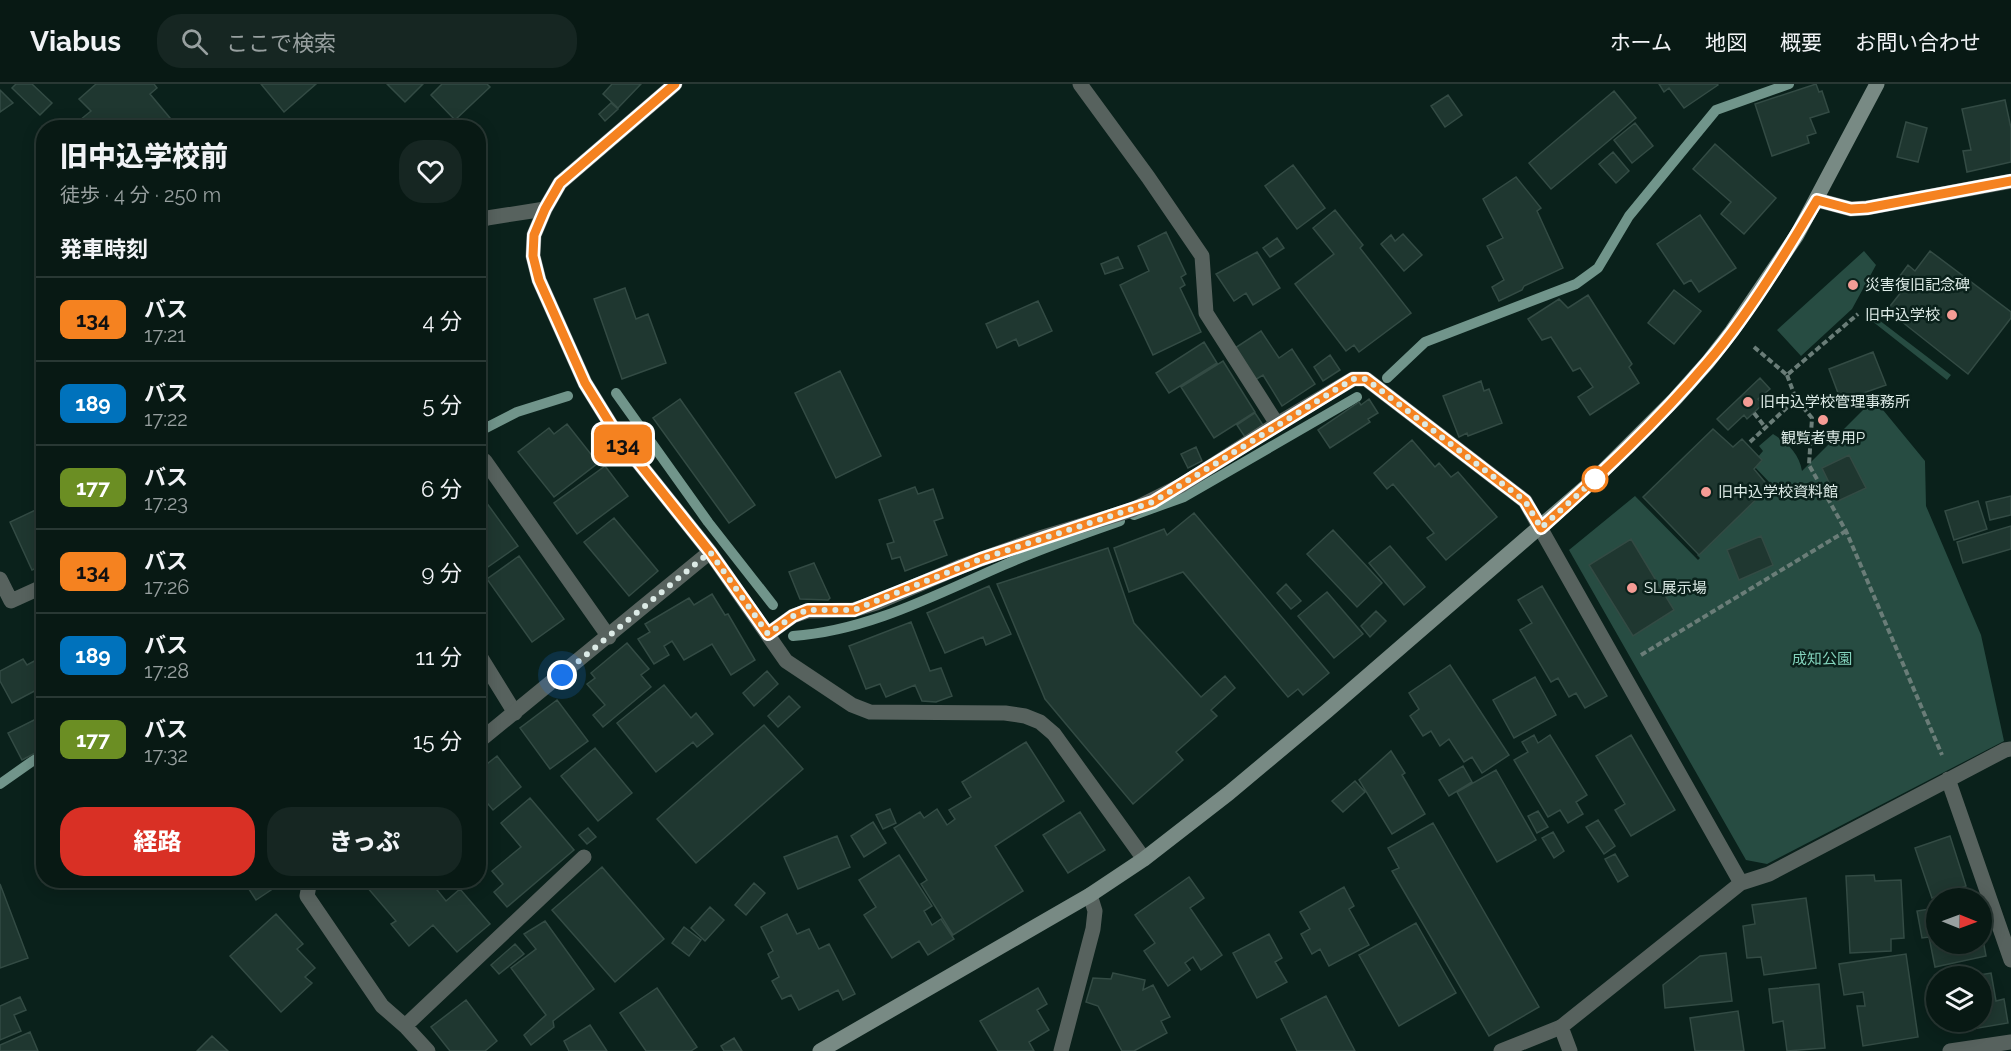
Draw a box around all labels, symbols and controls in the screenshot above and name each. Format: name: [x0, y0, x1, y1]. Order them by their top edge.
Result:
search box: [157, 14, 577, 68]
text: Viabus: [30, 25, 121, 58]
icon: search: [178, 25, 211, 58]
text: ここで検索: [226, 30, 336, 56]
text: ホーム: [1610, 30, 1672, 55]
text: 地図: [1705, 30, 1747, 55]
text: 概要: [1780, 30, 1822, 55]
text: お問い合わせ: [1855, 30, 1981, 55]
text: 旧中込学校前: [60, 140, 228, 173]
button: heart: [399, 140, 462, 203]
text: 徒歩 · 4 分 · 250 m: [60, 183, 221, 207]
text: 発車時刻: [60, 236, 148, 262]
place label: 災害復旧記念碑: [1865, 276, 1970, 294]
marker: 災害復旧記念碑: [1846, 278, 1860, 292]
text: バス: [144, 296, 188, 322]
place label: 旧中込学校: [1865, 306, 1940, 324]
text: 134: [76, 307, 110, 332]
text: 4 分: [422, 308, 462, 334]
marker: 旧中込学校: [1945, 308, 1959, 322]
text: 17:21: [144, 323, 186, 347]
text: バス: [144, 380, 188, 406]
text: 189: [75, 391, 111, 416]
text: 5 分: [422, 392, 462, 418]
place label: 旧中込学校管理事務所: [1760, 393, 1910, 411]
marker: 旧中込学校管理事務所: [1741, 395, 1755, 409]
text: 17:22: [144, 407, 188, 431]
marker: 観覧者専用P: [1816, 413, 1830, 427]
line badge: 134: [588, 424, 658, 464]
place label: 観覧者専用P: [1781, 429, 1865, 447]
text: 134: [606, 432, 640, 457]
text: バス: [144, 464, 188, 490]
unlabelled marker: [1582, 466, 1608, 492]
text: 177: [76, 475, 110, 500]
text: 6 分: [421, 476, 462, 502]
place label: 旧中込学校資料館: [1718, 483, 1838, 501]
marker: 旧中込学校資料館: [1699, 485, 1713, 499]
text: 17:23: [144, 491, 188, 515]
text: バス: [144, 548, 188, 574]
text: 134: [76, 559, 110, 584]
text: 9 分: [421, 560, 462, 586]
text: 17:26: [144, 575, 189, 599]
place label: SL展示場: [1644, 579, 1707, 597]
marker: SL展示場: [1625, 581, 1639, 595]
text: バス: [144, 632, 188, 658]
text: 189: [75, 643, 111, 668]
text: 11 分: [416, 644, 462, 670]
park label: 成知公園: [1792, 650, 1852, 668]
text: 17:28: [144, 659, 189, 683]
your location: [547, 660, 577, 690]
text: バス: [144, 716, 188, 742]
text: 177: [76, 727, 110, 752]
text: 15 分: [413, 728, 462, 754]
text: 17:32: [144, 743, 188, 767]
button: 経路: [60, 807, 255, 876]
button: きっぷ: [267, 807, 462, 876]
north arrow: [1926, 888, 1992, 954]
map controls: [1926, 888, 1992, 1032]
button: layers: [1926, 966, 1992, 1032]

